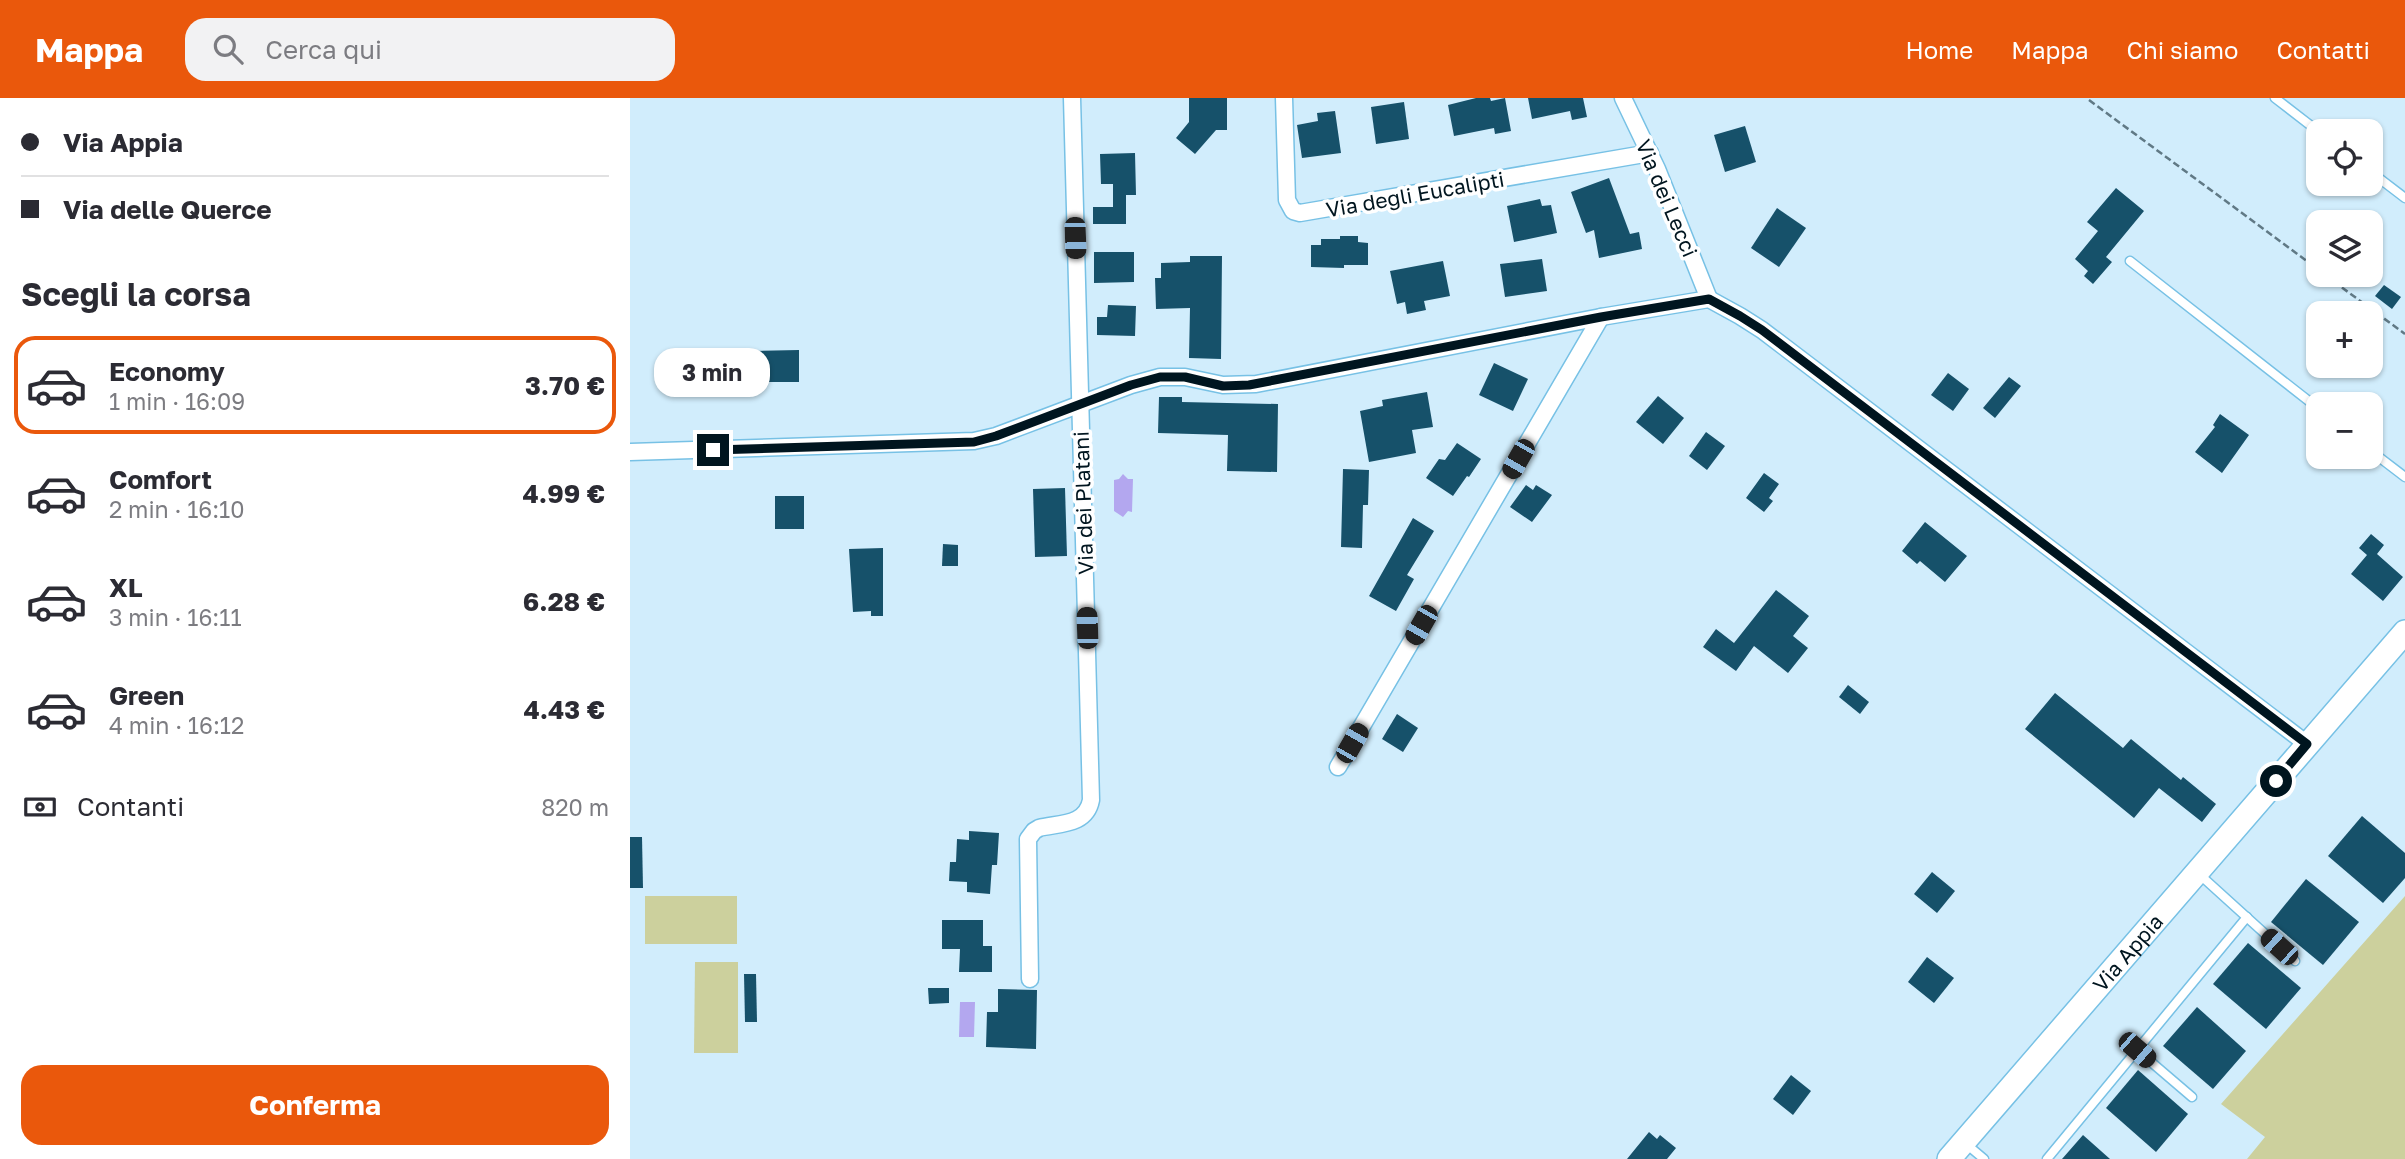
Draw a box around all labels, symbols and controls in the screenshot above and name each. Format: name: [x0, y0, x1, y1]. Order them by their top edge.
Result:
search box: [185, 18, 675, 81]
text: Mappa: [35, 30, 143, 69]
icon: search: [209, 30, 247, 68]
text: Cerca qui: [265, 34, 382, 65]
text: Home: [1905, 35, 1973, 64]
text: Mappa: [2011, 35, 2089, 64]
text: Chi siamo: [2127, 35, 2238, 64]
text: Contatti: [2276, 35, 2370, 64]
map controls: [2306, 119, 2383, 469]
button: locate: [2306, 119, 2383, 196]
text: Via Appia: [63, 127, 183, 158]
street label: Via dei Lecci: [1631, 135, 1703, 261]
street label: Via degli Eucalipti: [1324, 166, 1506, 222]
text: Via delle Querce: [63, 194, 272, 225]
button: layers: [2306, 210, 2383, 287]
car: [1064, 217, 1087, 259]
text: Scegli la corsa: [21, 275, 251, 313]
button: +: [2306, 301, 2383, 378]
callout: 3 min: [655, 348, 771, 398]
icon: car: [25, 354, 88, 417]
text: Economy: [109, 356, 225, 387]
text: 3 min: [682, 358, 742, 386]
text: 3.70 €: [525, 370, 605, 401]
text: 1 min · 16:09: [109, 387, 245, 415]
button: −: [2306, 392, 2383, 469]
street label: Via dei Platani: [1067, 431, 1099, 575]
route end: [697, 434, 729, 466]
car: [1499, 436, 1538, 482]
icon: car: [25, 462, 88, 525]
text: Comfort: [109, 464, 212, 495]
text: 4.99 €: [523, 478, 605, 509]
text: 2 min · 16:10: [109, 495, 245, 523]
icon: car: [25, 570, 88, 633]
text: XL: [109, 572, 143, 603]
text: 6.28 €: [523, 586, 605, 617]
car: [1402, 602, 1441, 648]
text: 3 min · 16:11: [109, 603, 242, 631]
car: [1076, 607, 1099, 649]
icon: car: [25, 678, 88, 741]
text: Green: [109, 680, 184, 711]
text: 4.43 €: [523, 694, 605, 725]
text: 4 min · 16:12: [109, 711, 244, 739]
car: [1333, 720, 1372, 766]
route start: [2260, 765, 2292, 797]
icon: cash: [21, 788, 59, 826]
text: Contanti: [77, 791, 184, 822]
text: 820 m: [541, 793, 609, 821]
street label: Via Appia: [2087, 908, 2168, 997]
car: [2257, 925, 2302, 969]
car: [2115, 1028, 2160, 1072]
button: Conferma: [21, 1065, 609, 1145]

